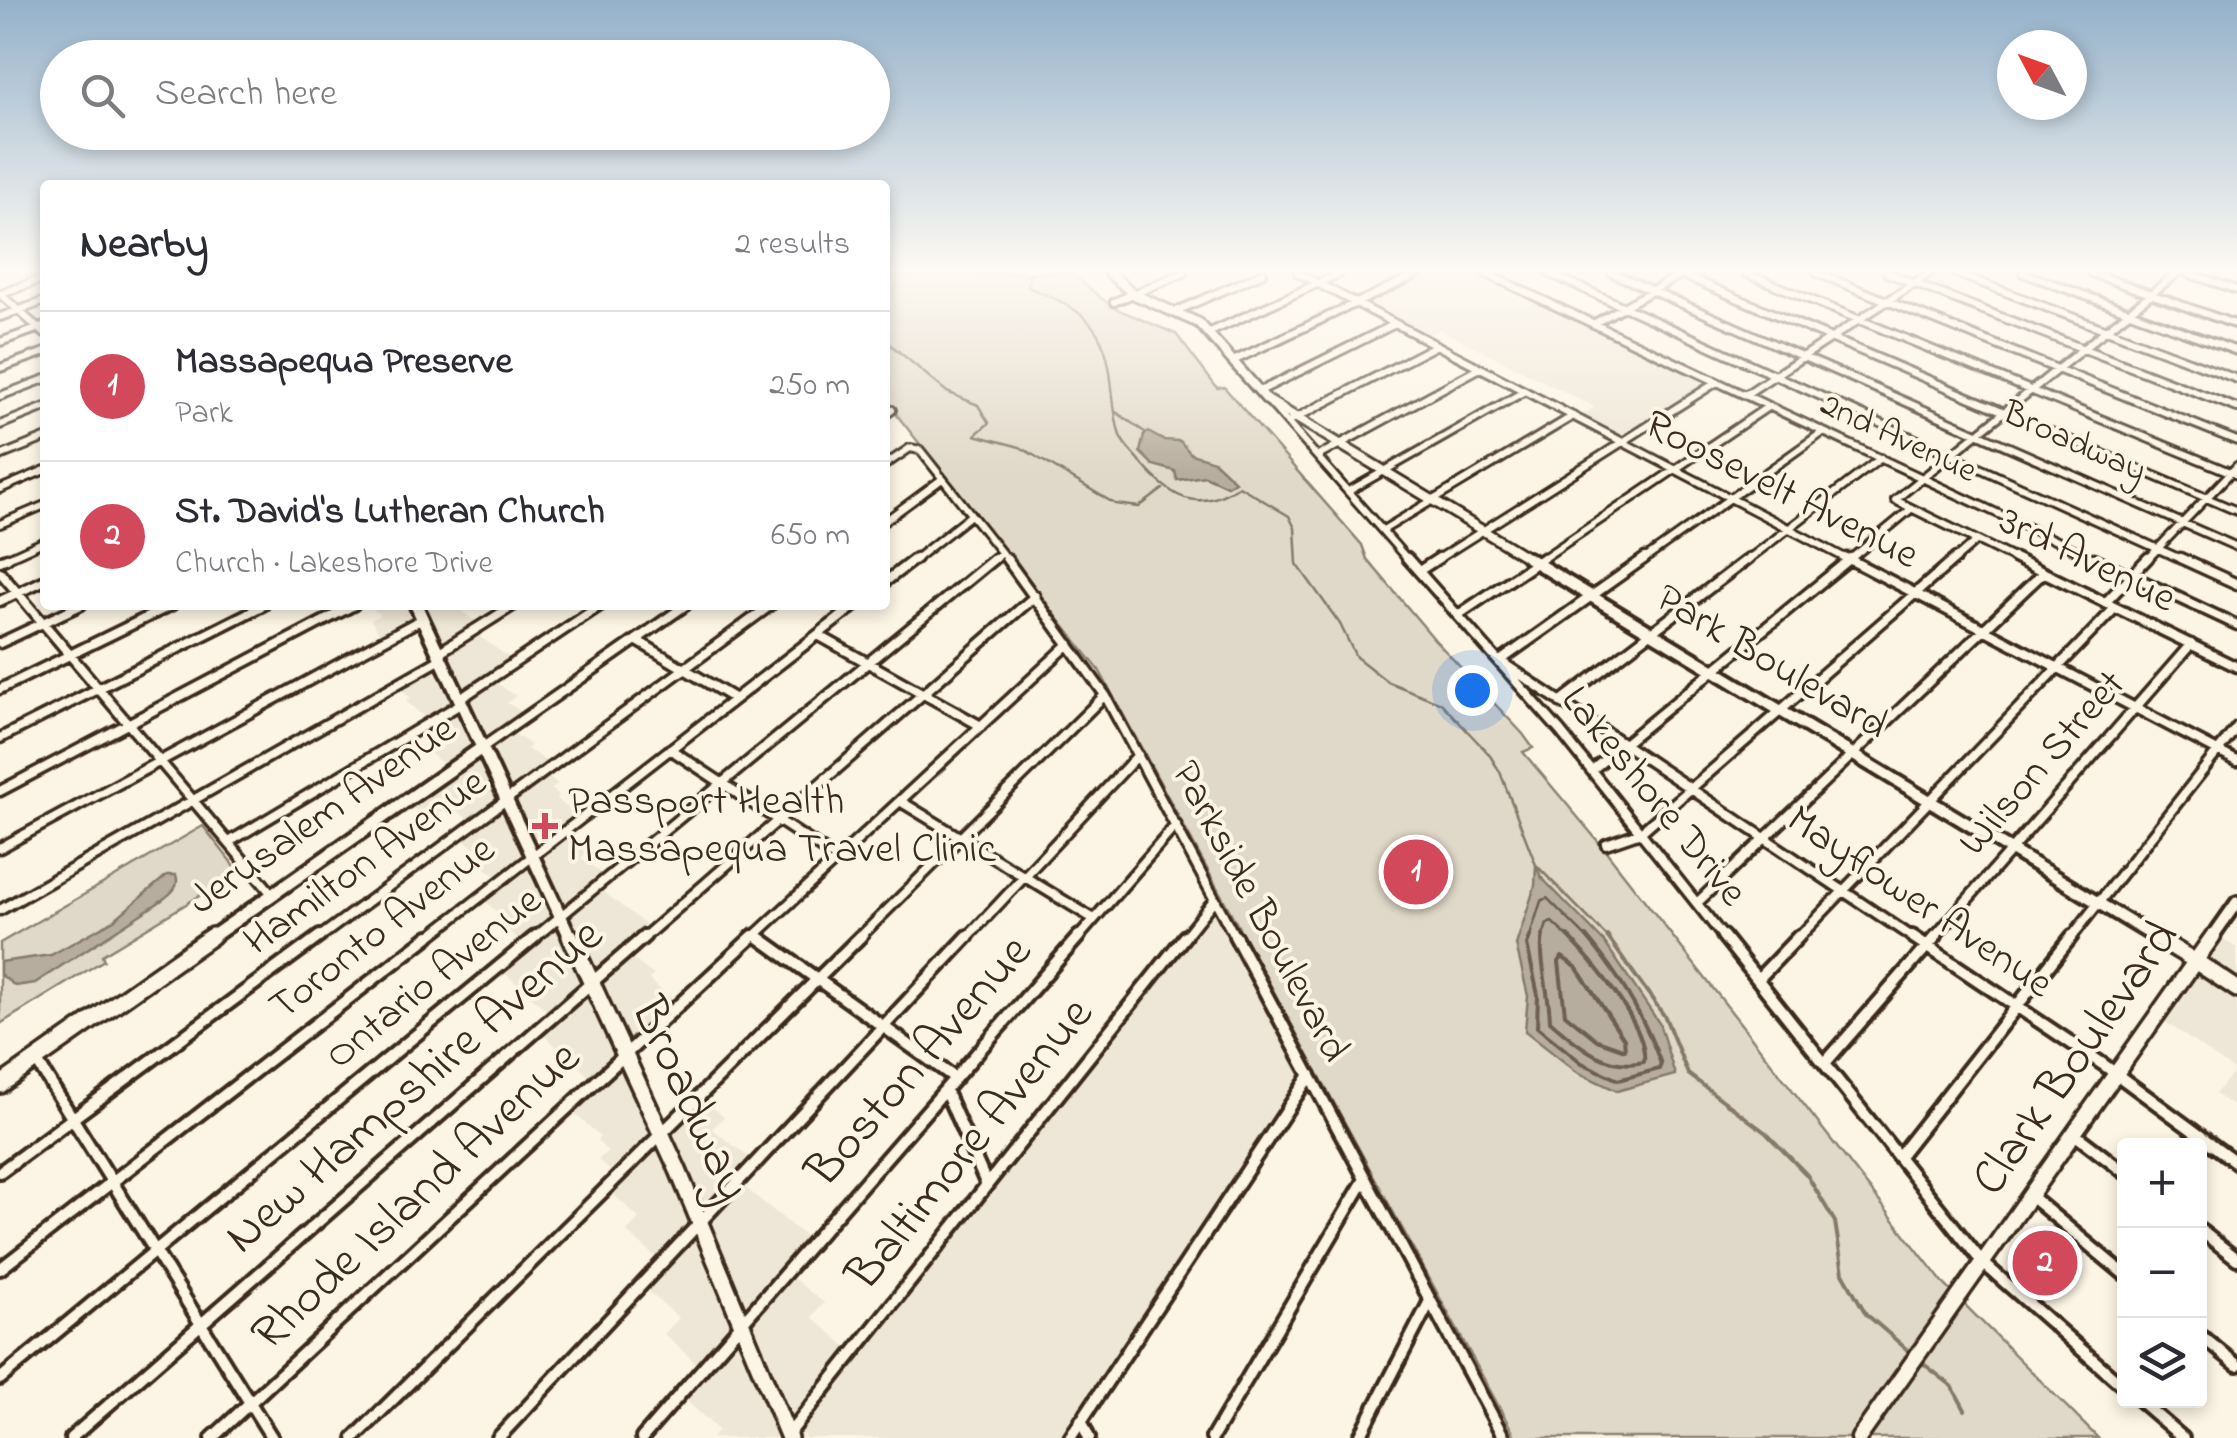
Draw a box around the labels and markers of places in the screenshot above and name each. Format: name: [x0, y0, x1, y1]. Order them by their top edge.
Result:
place label: Passport Health Massapequa Travel Clinic: [568, 772, 996, 881]
marker: Passport Health Massapequa Travel Clinic: [532, 813, 558, 839]
pin: 1: [1384, 834, 1448, 910]
pin: 2: [2012, 1226, 2078, 1300]

